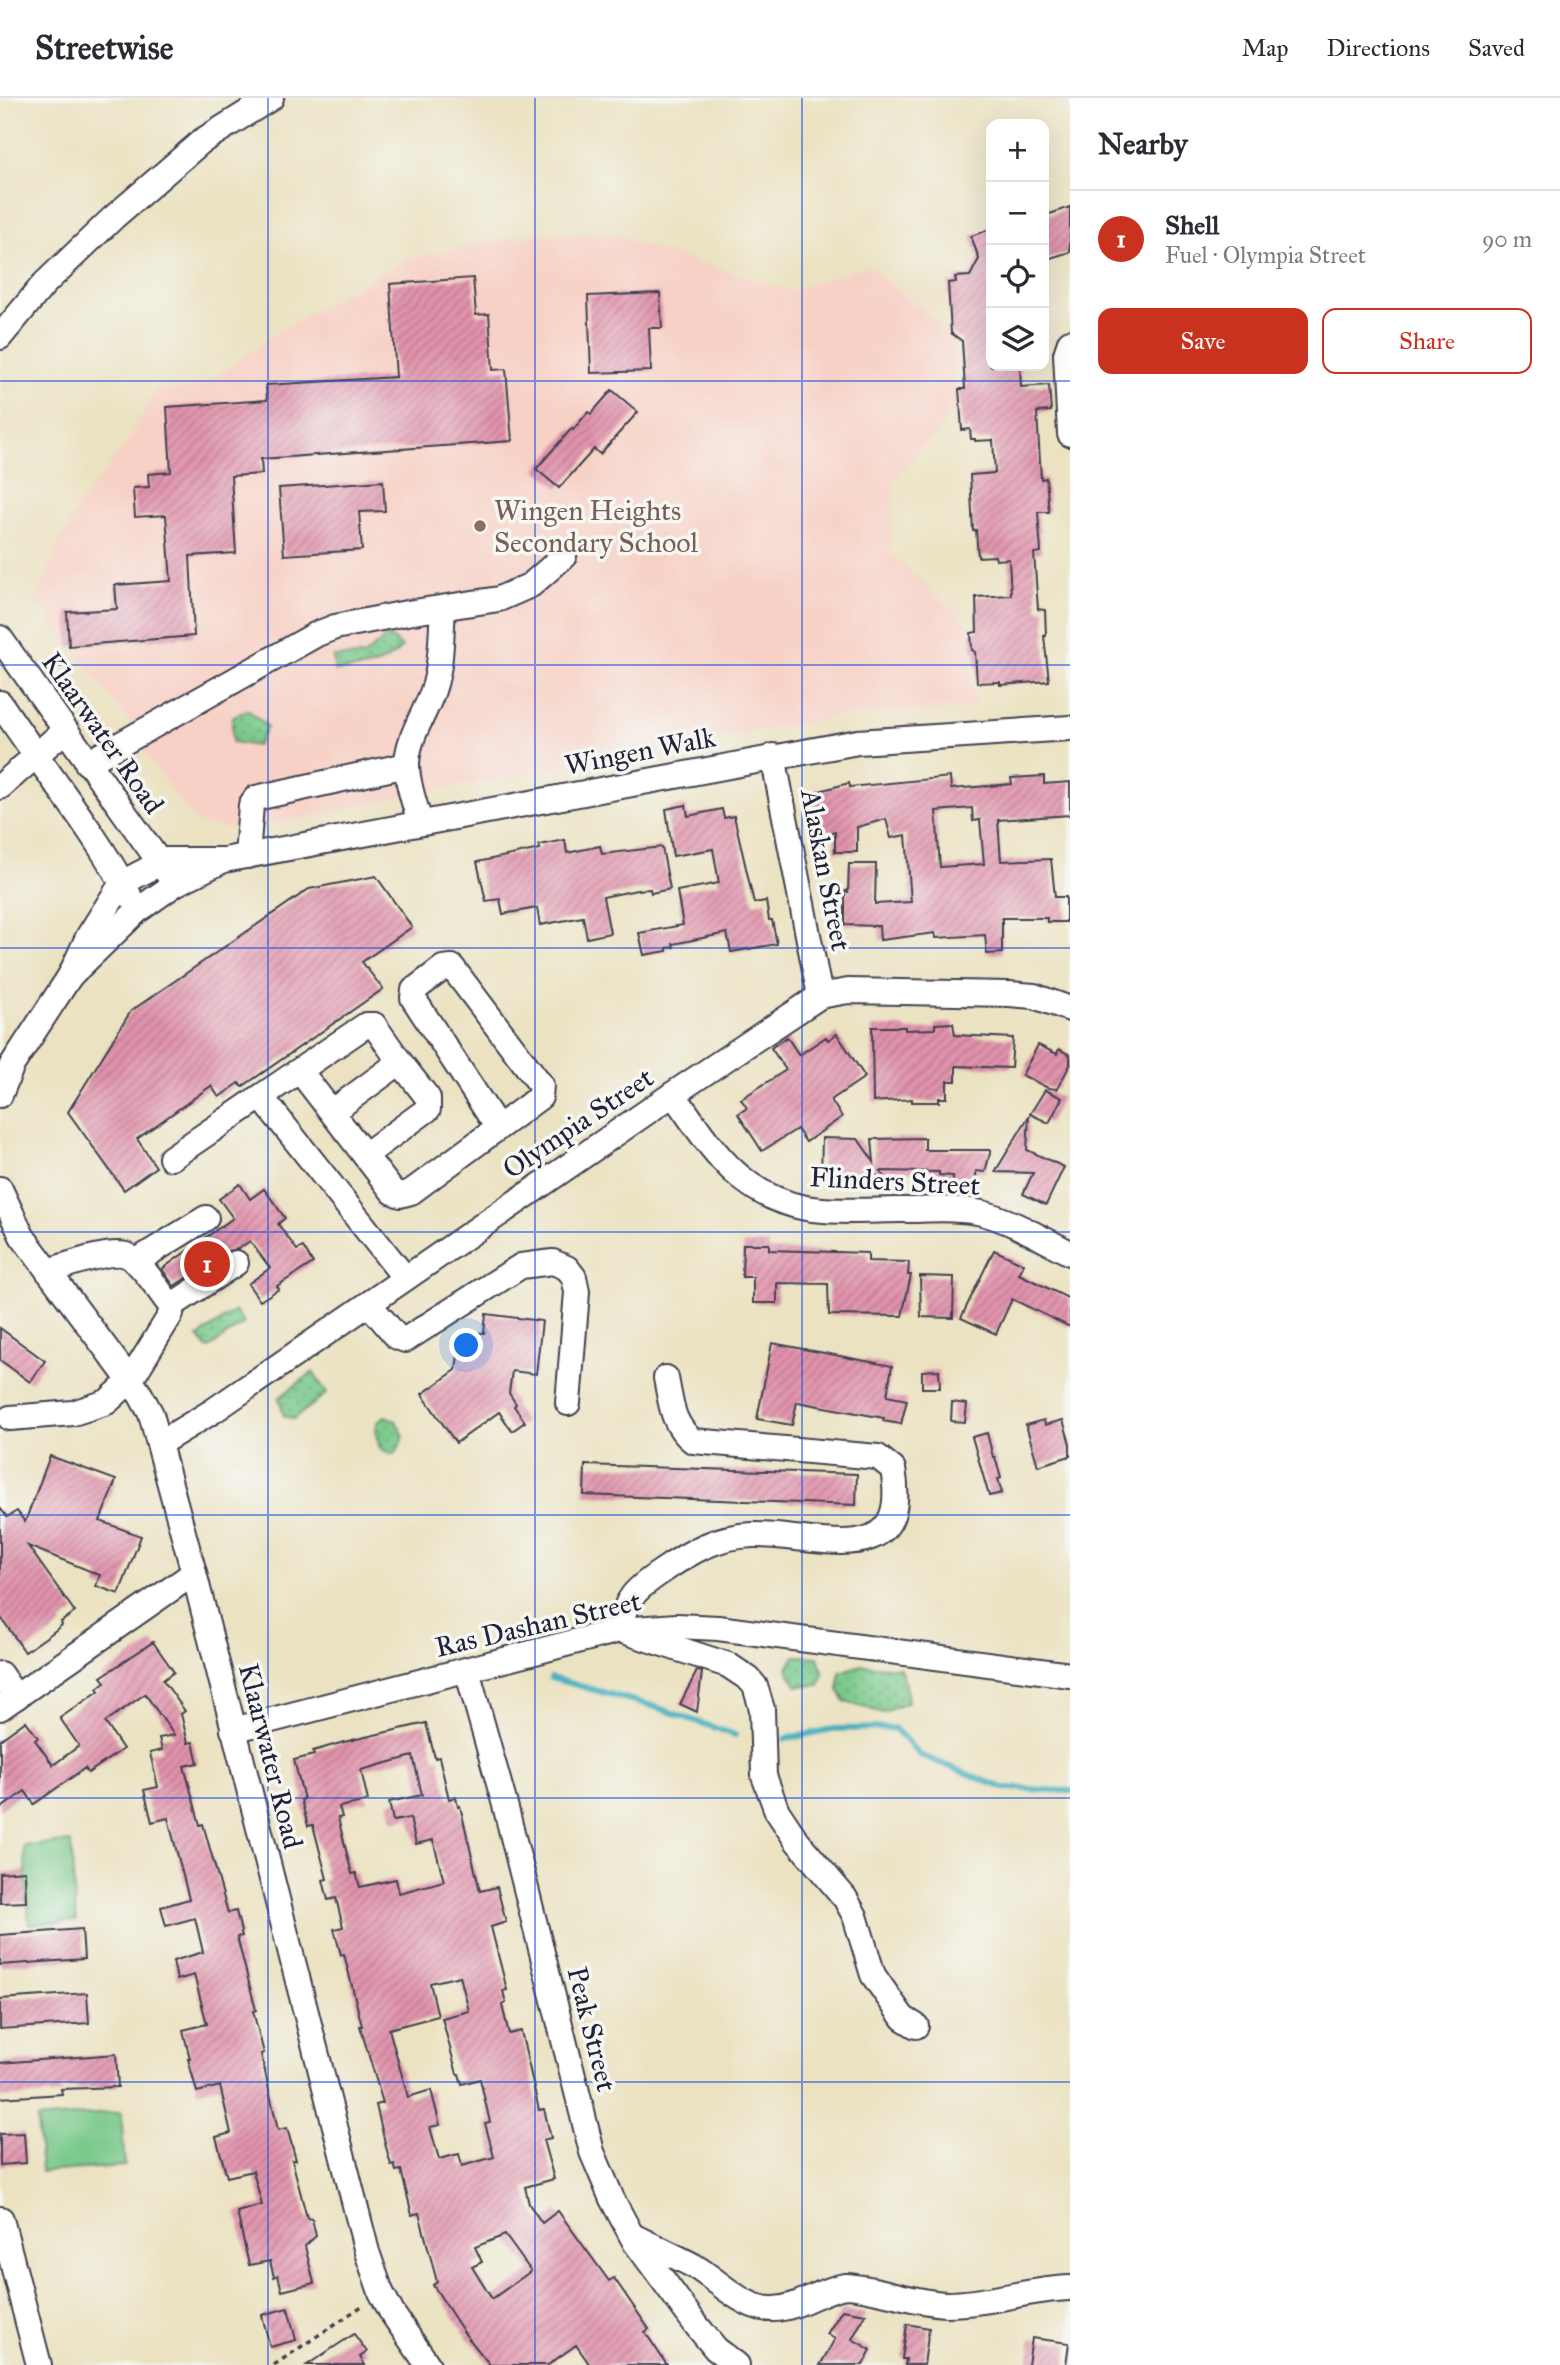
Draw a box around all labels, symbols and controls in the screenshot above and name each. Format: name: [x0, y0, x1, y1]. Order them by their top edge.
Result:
text: Streetwise: [35, 28, 173, 68]
text: Map: [1242, 33, 1289, 63]
text: Directions: [1327, 33, 1430, 63]
text: Saved: [1468, 33, 1525, 63]
map controls: [986, 119, 1049, 371]
button: +: [986, 119, 1049, 182]
text: Nearby: [1098, 126, 1188, 162]
button: −: [986, 182, 1049, 245]
text: Shell: [1165, 209, 1219, 241]
text: 1: [1116, 225, 1126, 253]
text: 90 m: [1482, 225, 1532, 253]
text: Fuel · Olympia Street: [1165, 241, 1366, 269]
button: locate: [986, 245, 1049, 308]
button: layers: [986, 308, 1049, 371]
button: Save: [1098, 308, 1308, 374]
button: Share: [1322, 308, 1532, 374]
place label: Wingen Heights Secondary School: [494, 493, 698, 560]
marker: Wingen Heights Secondary School: [472, 518, 488, 534]
street label: Klaarwater Road: [34, 645, 172, 821]
street label: Wingen Walk: [562, 719, 718, 783]
street label: Alaskan Street: [793, 785, 859, 954]
street label: Olympia Street: [496, 1060, 660, 1186]
street label: Flinders Street: [809, 1159, 981, 1203]
pin: 1: [184, 1238, 230, 1290]
your location: [449, 1328, 483, 1362]
street label: Ras Dashan Street: [432, 1583, 644, 1665]
street label: Klaarwater Road: [231, 1660, 311, 1852]
street label: Peak Street: [560, 1963, 624, 2095]

